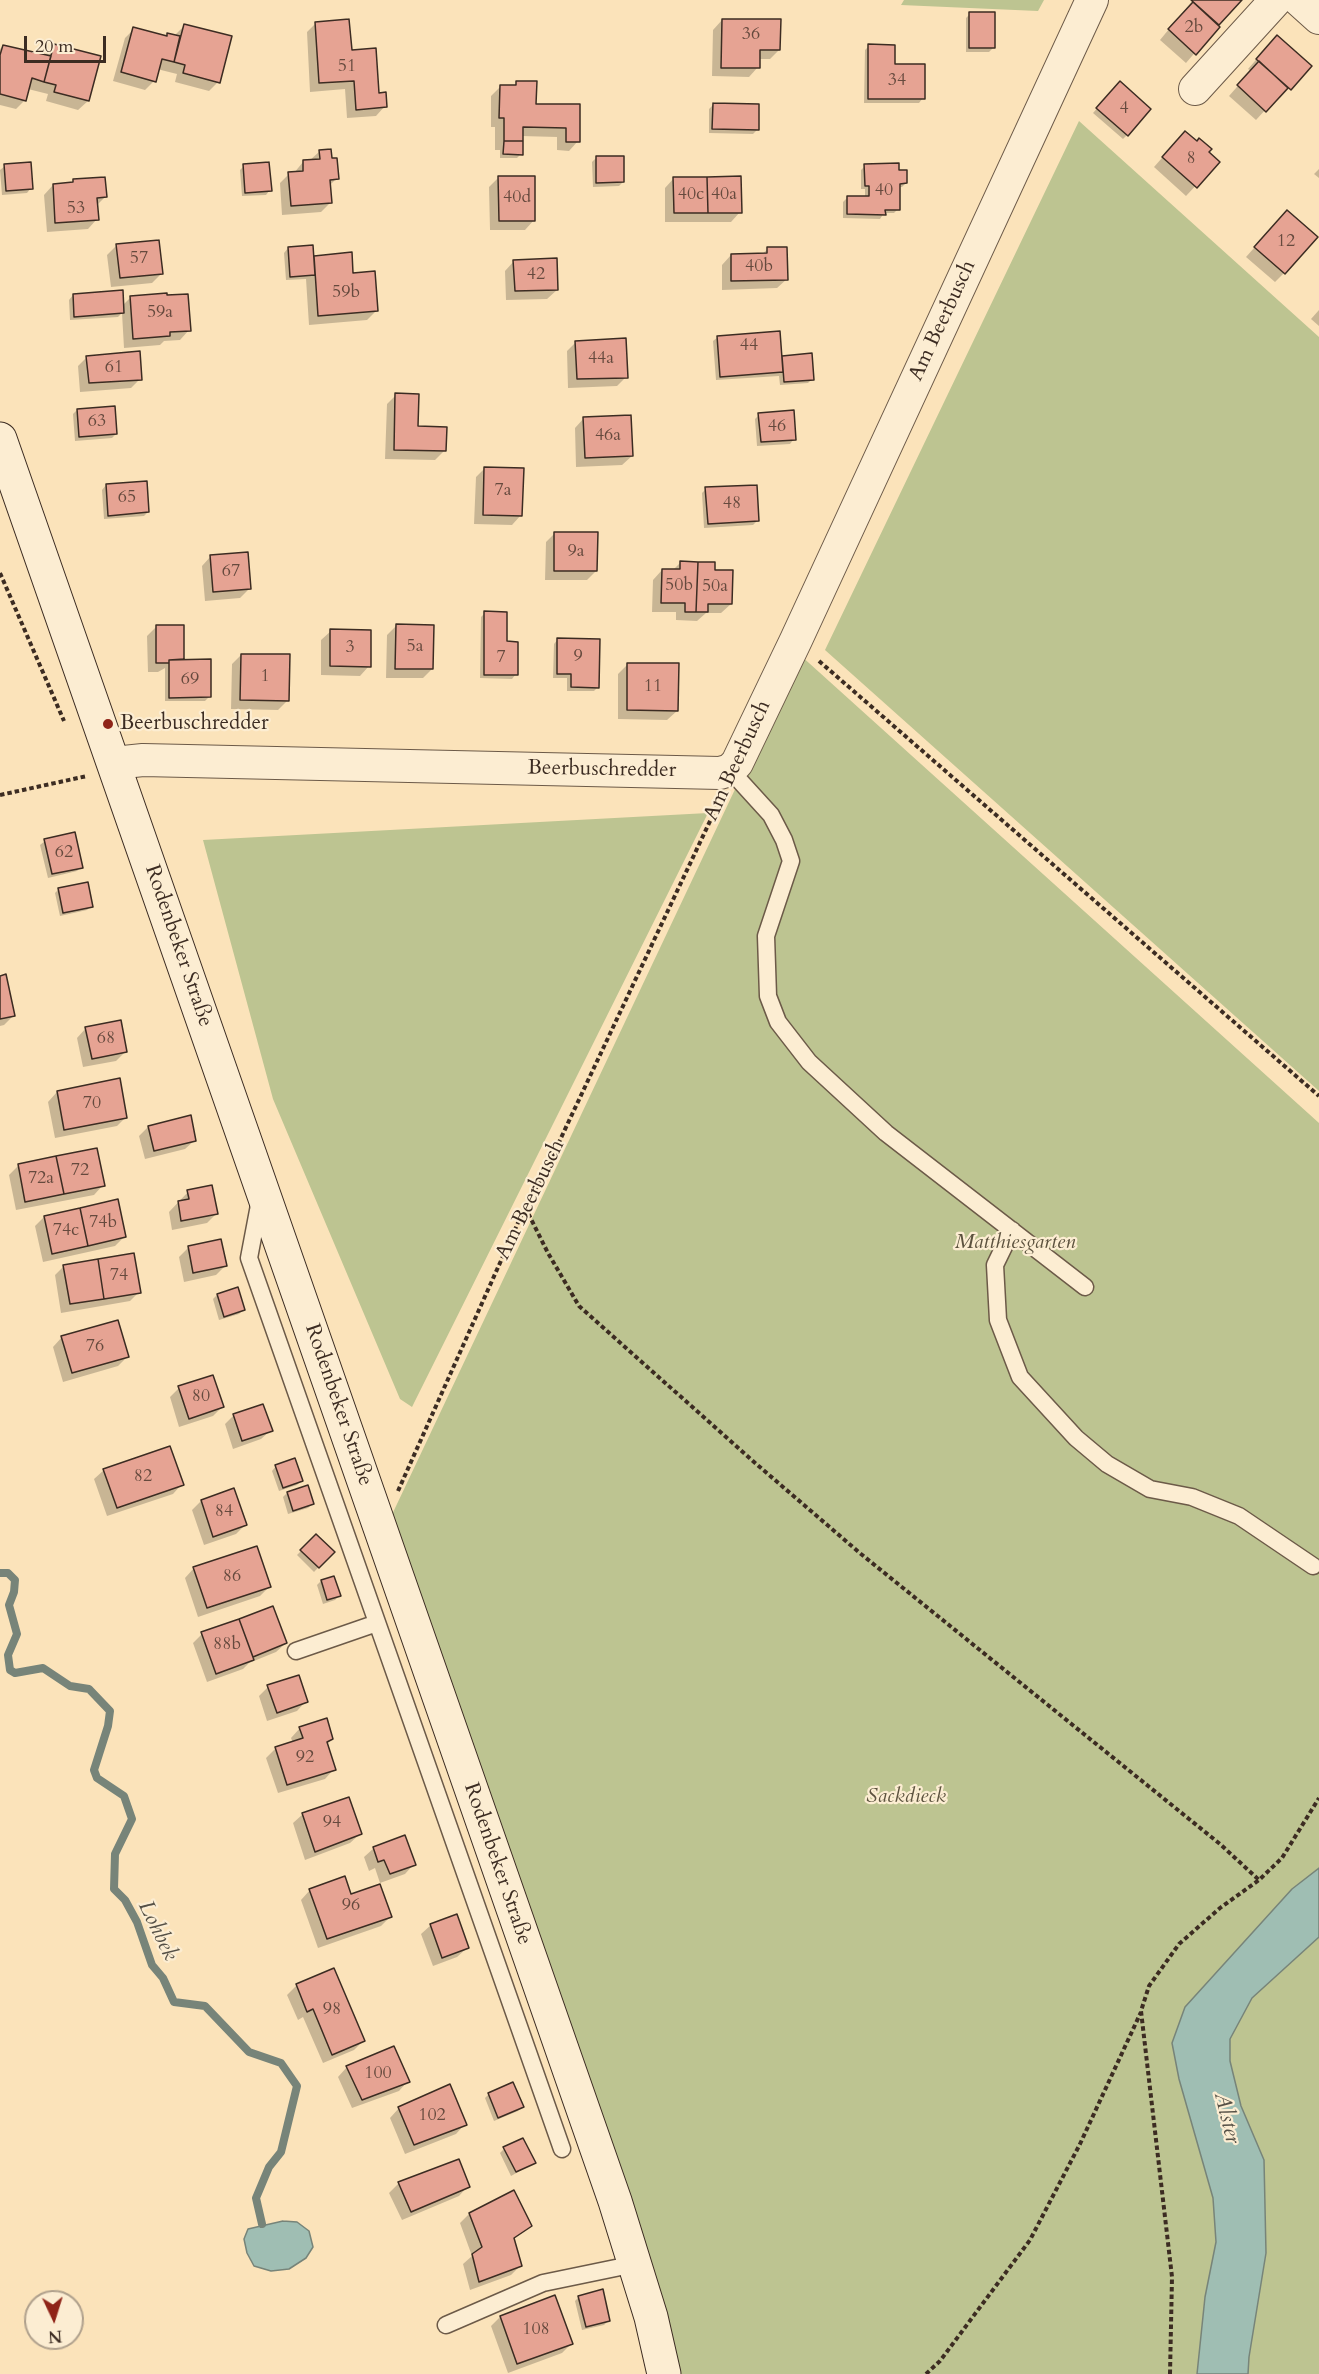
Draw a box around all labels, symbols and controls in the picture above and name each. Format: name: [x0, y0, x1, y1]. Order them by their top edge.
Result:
house number: 2b: [1185, 17, 1203, 39]
scale bar: [27, 24, 110, 62]
house number: 36: [742, 24, 760, 46]
text: 20 m: [35, 34, 74, 59]
house number: 51: [338, 56, 356, 78]
house number: 34: [888, 70, 906, 92]
house number: 4: [1119, 98, 1129, 120]
house number: 8: [1186, 148, 1196, 170]
house number: 40: [875, 180, 893, 202]
house number: 40c: [678, 184, 704, 206]
house number: 40a: [711, 184, 737, 206]
house number: 40d: [503, 187, 531, 209]
house number: 53: [67, 198, 85, 220]
house number: 12: [1277, 231, 1295, 253]
house number: 57: [130, 248, 148, 270]
house number: 40b: [745, 256, 773, 278]
street label: Am Beerbusch: [904, 257, 982, 385]
house number: 42: [527, 264, 545, 286]
house number: 59b: [332, 282, 360, 304]
house number: 59a: [147, 302, 173, 324]
house number: 44: [740, 335, 758, 357]
house number: 44a: [588, 348, 614, 370]
house number: 61: [105, 357, 123, 379]
house number: 63: [88, 411, 106, 433]
house number: 46: [768, 416, 786, 438]
house number: 46a: [595, 425, 621, 447]
house number: 7a: [495, 480, 511, 502]
house number: 65: [118, 487, 136, 509]
house number: 48: [723, 493, 741, 515]
house number: 9a: [568, 541, 584, 563]
house number: 67: [222, 561, 240, 583]
house number: 50b: [665, 575, 693, 597]
house number: 50a: [702, 576, 728, 598]
house number: 5a: [407, 636, 423, 658]
house number: 3: [345, 637, 355, 659]
house number: 9: [573, 646, 583, 668]
house number: 7: [496, 647, 506, 669]
house number: 1: [260, 666, 270, 688]
house number: 69: [181, 669, 199, 691]
house number: 11: [644, 676, 662, 698]
street label: Am Beerbusch: [699, 697, 777, 825]
place label: Beerbuschredder: [120, 711, 269, 737]
marker: Beerbuschredder: [101, 717, 115, 731]
street label: Beerbuschredder: [527, 756, 677, 784]
house number: 62: [55, 842, 73, 864]
street label: Rodenbeker Straße: [139, 862, 217, 1030]
house number: 68: [97, 1028, 115, 1050]
house number: 70: [83, 1093, 101, 1115]
street label: Am Beerbusch: [491, 1136, 571, 1264]
house number: 72: [71, 1160, 89, 1182]
house number: 72a: [28, 1168, 54, 1190]
house number: 74b: [89, 1212, 117, 1234]
house number: 74c: [53, 1220, 79, 1242]
park label: Matthiesgarten: [955, 1230, 1075, 1256]
house number: 74: [110, 1265, 128, 1287]
street label: Rodenbeker Straße: [299, 1321, 377, 1489]
house number: 76: [86, 1336, 104, 1358]
house number: 80: [192, 1386, 210, 1408]
house number: 82: [134, 1466, 152, 1488]
house number: 84: [215, 1501, 233, 1523]
house number: 86: [223, 1566, 241, 1588]
house number: 88b: [213, 1634, 241, 1656]
house number: 92: [296, 1747, 314, 1769]
street label: Rodenbeker Straße: [458, 1780, 536, 1948]
park label: Sackdieck: [866, 1784, 946, 1810]
house number: 94: [323, 1812, 341, 1834]
house number: 96: [342, 1895, 360, 1917]
water label: Lohbek: [131, 1897, 183, 1965]
house number: 98: [323, 1999, 341, 2021]
house number: 100: [364, 2063, 392, 2085]
water label: Alster: [1207, 2090, 1245, 2146]
house number: 102: [418, 2105, 446, 2127]
north arrow: [24, 2290, 84, 2350]
house number: 108: [522, 2319, 550, 2341]
text: N: [47, 2325, 63, 2347]

